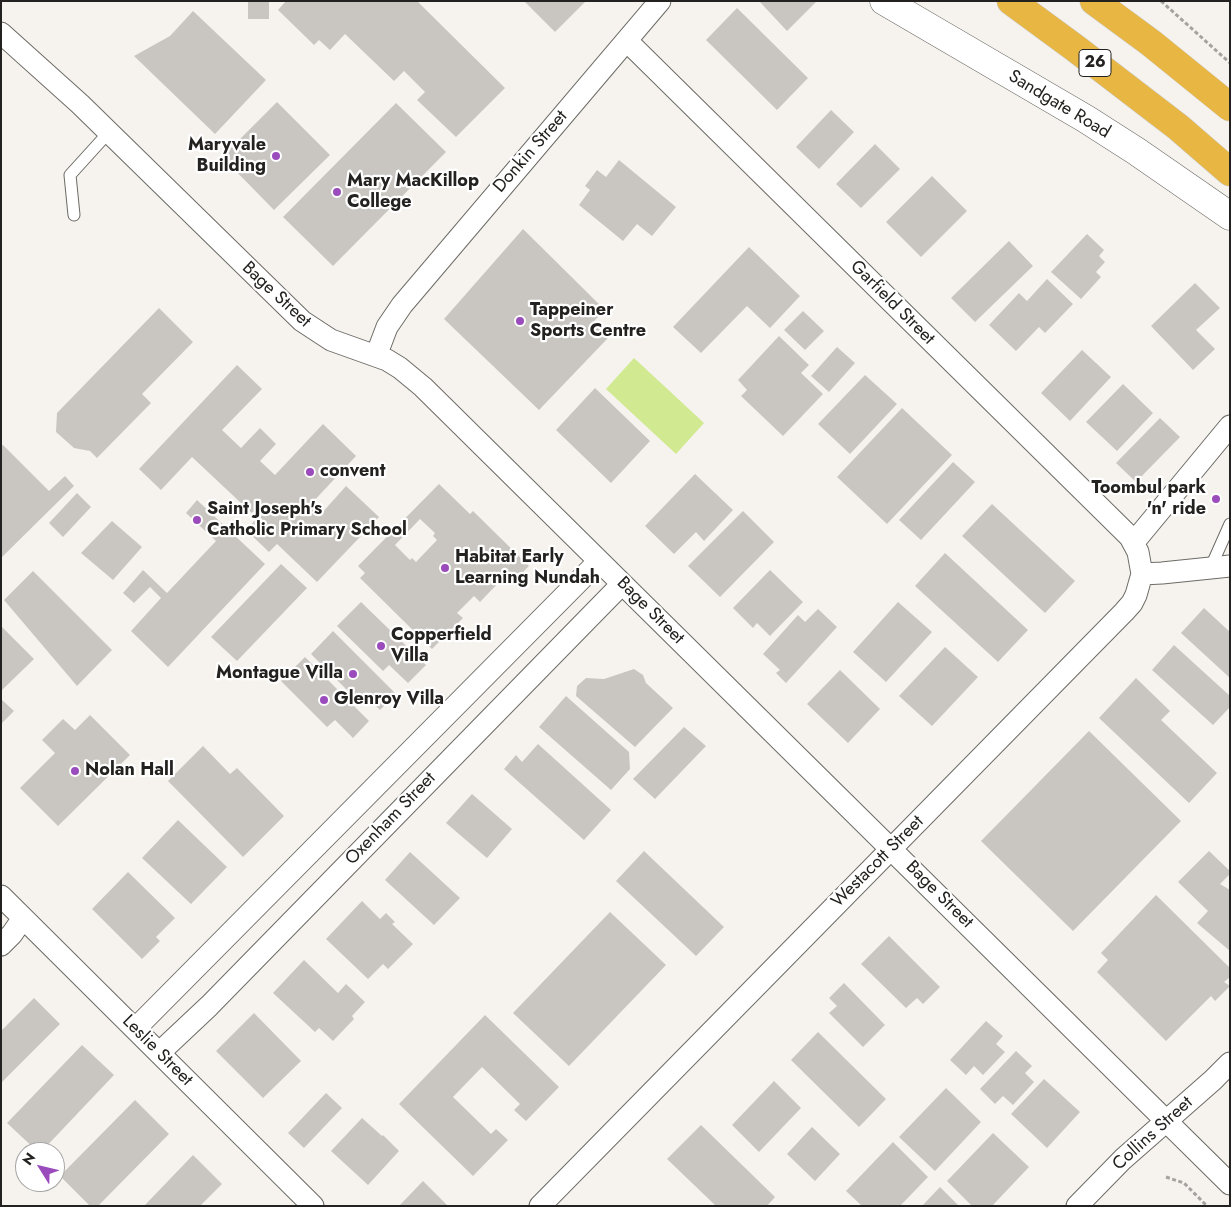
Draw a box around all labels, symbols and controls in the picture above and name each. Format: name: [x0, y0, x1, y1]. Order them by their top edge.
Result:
road number: 26: [1079, 49, 1111, 76]
street label: Sandgate Road: [1004, 66, 1114, 144]
street label: Donkin Street: [489, 106, 573, 198]
place label: Maryvale Building: [188, 135, 266, 178]
marker: Maryvale Building: [270, 150, 282, 162]
place label: Mary MacKillop College: [347, 171, 479, 213]
marker: Mary MacKillop College: [331, 186, 343, 198]
street label: Garfield Street: [845, 256, 939, 350]
street label: Bage Street: [237, 258, 315, 332]
place label: Tappeiner Sports Centre: [530, 300, 646, 342]
marker: Tappeiner Sports Centre: [514, 315, 526, 327]
place label: convent: [320, 461, 385, 483]
marker: convent: [304, 466, 316, 478]
place label: Toombul park 'n' ride: [1091, 478, 1206, 520]
marker: Toombul park 'n' ride: [1210, 493, 1222, 505]
place label: Saint Joseph's Catholic Primary School: [207, 499, 407, 542]
marker: Saint Joseph's Catholic Primary School: [191, 514, 203, 526]
place label: Habitat Early Learning Nundah: [455, 547, 600, 590]
marker: Habitat Early Learning Nundah: [439, 562, 451, 574]
street label: Bage Street: [612, 573, 688, 649]
place label: Copperfield Villa: [391, 625, 492, 668]
marker: Copperfield Villa: [375, 640, 387, 652]
place label: Montague Villa: [216, 663, 343, 685]
marker: Montague Villa: [347, 668, 359, 680]
place label: Glenroy Villa: [334, 689, 444, 711]
marker: Glenroy Villa: [318, 694, 330, 706]
place label: Nolan Hall: [85, 760, 174, 782]
marker: Nolan Hall: [69, 765, 81, 777]
street label: Oxenham Street: [341, 768, 441, 870]
street label: Westacott Street: [827, 811, 929, 913]
street label: Bage Street: [901, 857, 977, 933]
street label: Leslie Street: [117, 1011, 197, 1091]
street label: Collins Street: [1109, 1092, 1197, 1176]
north arrow: [15, 1142, 65, 1192]
text: N: [17, 1148, 40, 1169]

